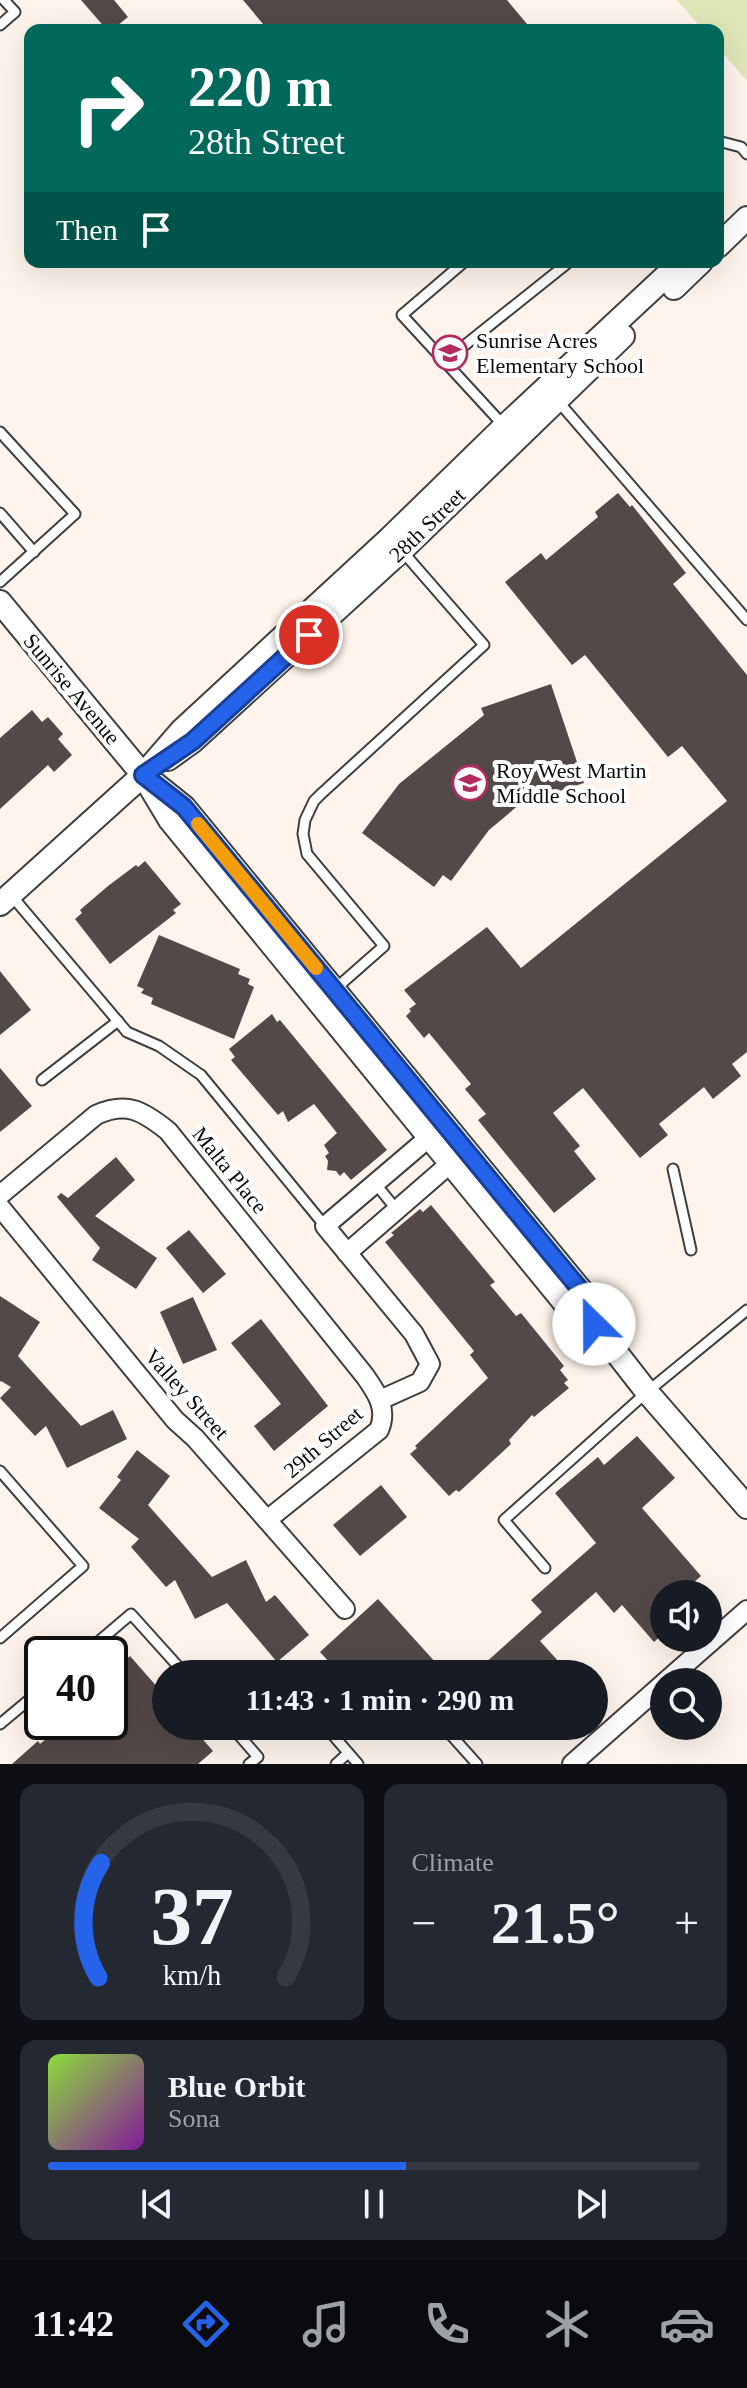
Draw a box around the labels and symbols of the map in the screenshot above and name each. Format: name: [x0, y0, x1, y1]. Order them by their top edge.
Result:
place label: Sunrise Acres Elementary School: [476, 328, 644, 378]
school or university icon: Sunrise Acres Elementary School: [431, 334, 469, 372]
street label: 28th Street: [384, 483, 470, 567]
pin: [275, 601, 343, 669]
street label: Sunrise Avenue: [18, 628, 126, 750]
place label: Roy West Martin Middle School: [496, 758, 647, 808]
school or university icon: Roy West Martin Middle School: [451, 764, 489, 802]
street label: Malta Place: [187, 1122, 273, 1218]
position arrow: [552, 1282, 636, 1366]
street label: Valley Street: [140, 1344, 234, 1444]
street label: 29th Street: [279, 1401, 367, 1483]
speed limit sign: 40: [24, 1636, 128, 1740]

